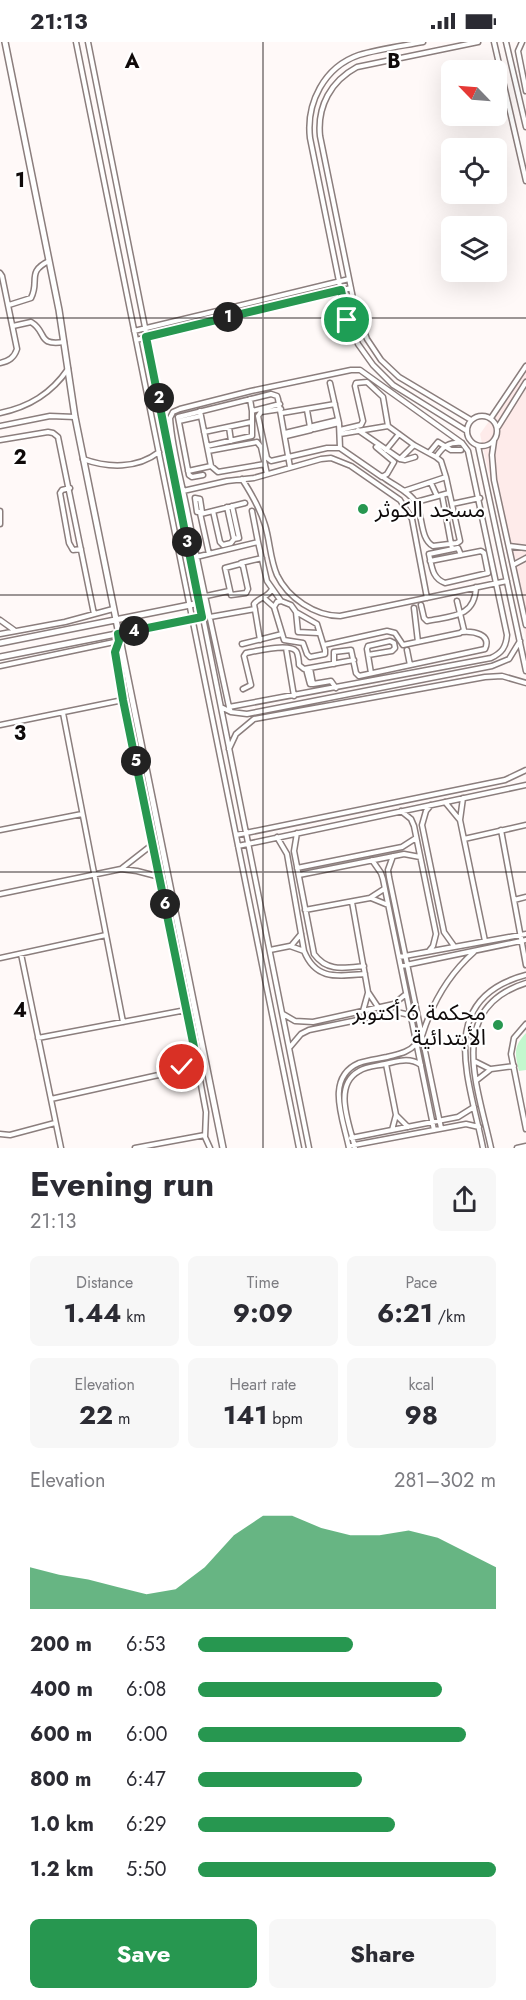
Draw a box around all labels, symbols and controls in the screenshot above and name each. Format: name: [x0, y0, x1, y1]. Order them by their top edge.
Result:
text: 21:13: [30, 5, 88, 37]
text: A: [124, 47, 140, 76]
text: B: [387, 47, 401, 76]
north arrow: [441, 60, 507, 126]
map controls: [441, 60, 507, 282]
button: locate: [441, 138, 507, 204]
text: 1: [15, 166, 25, 195]
button: layers: [441, 216, 507, 282]
pin: [321, 294, 372, 345]
pin: 1: [213, 302, 243, 332]
icon: arrive: [330, 303, 363, 336]
text: 1: [224, 305, 232, 328]
pin: 2: [144, 383, 174, 413]
text: 2: [154, 386, 164, 409]
text: 2: [13, 443, 27, 472]
place label: مسجد الكوثر: [374, 493, 485, 525]
marker: مسجد الكوثر: [356, 502, 370, 516]
pin: 3: [172, 527, 202, 557]
text: 3: [182, 530, 192, 553]
pin: 4: [119, 616, 149, 646]
text: 4: [128, 619, 140, 642]
text: 3: [14, 719, 26, 748]
pin: 5: [121, 746, 151, 776]
text: 5: [131, 749, 141, 772]
pin: 6: [150, 889, 180, 919]
text: 6: [160, 892, 170, 915]
text: 4: [13, 996, 27, 1025]
place label: محكمة 6 أكتوبر الأبتدائية: [352, 996, 486, 1053]
marker: محكمة 6 أكتوبر الأبتدائية: [491, 1018, 505, 1032]
pin: [156, 1041, 207, 1092]
icon: check: [165, 1050, 198, 1083]
text: Evening run: [30, 1161, 214, 1208]
button: share: [433, 1168, 496, 1231]
text: 21:13: [30, 1207, 76, 1236]
text: Distance: [76, 1271, 133, 1294]
text: Time: [247, 1271, 279, 1294]
text: Pace: [405, 1271, 437, 1294]
text: 1.44: [64, 1294, 121, 1332]
text: 9:09: [233, 1294, 293, 1332]
text: 6:21: [377, 1294, 433, 1332]
text: km: [121, 1305, 146, 1328]
text: /km: [433, 1305, 466, 1328]
text: Elevation: [74, 1373, 135, 1396]
text: Heart rate: [230, 1373, 296, 1396]
text: kcal: [408, 1373, 434, 1396]
text: 22: [79, 1396, 113, 1434]
text: 141: [223, 1396, 268, 1434]
text: 98: [404, 1396, 438, 1434]
text: m: [113, 1407, 130, 1430]
text: bpm: [268, 1407, 303, 1430]
text: Elevation: [30, 1466, 105, 1495]
text: 281–302 m: [394, 1466, 496, 1495]
text: 200 m: [30, 1630, 92, 1659]
text: 6:53: [126, 1630, 166, 1659]
text: 400 m: [30, 1675, 93, 1704]
text: 6:08: [126, 1675, 166, 1704]
text: 600 m: [30, 1720, 92, 1749]
text: 6:00: [126, 1720, 168, 1749]
text: 800 m: [30, 1765, 91, 1794]
text: 6:47: [126, 1765, 166, 1794]
text: 1.0 km: [30, 1810, 94, 1839]
text: 6:29: [126, 1810, 166, 1839]
text: 1.2 km: [30, 1855, 94, 1884]
text: 5:50: [126, 1855, 167, 1884]
button: Save: [30, 1919, 257, 1988]
button: Share: [269, 1919, 496, 1988]

